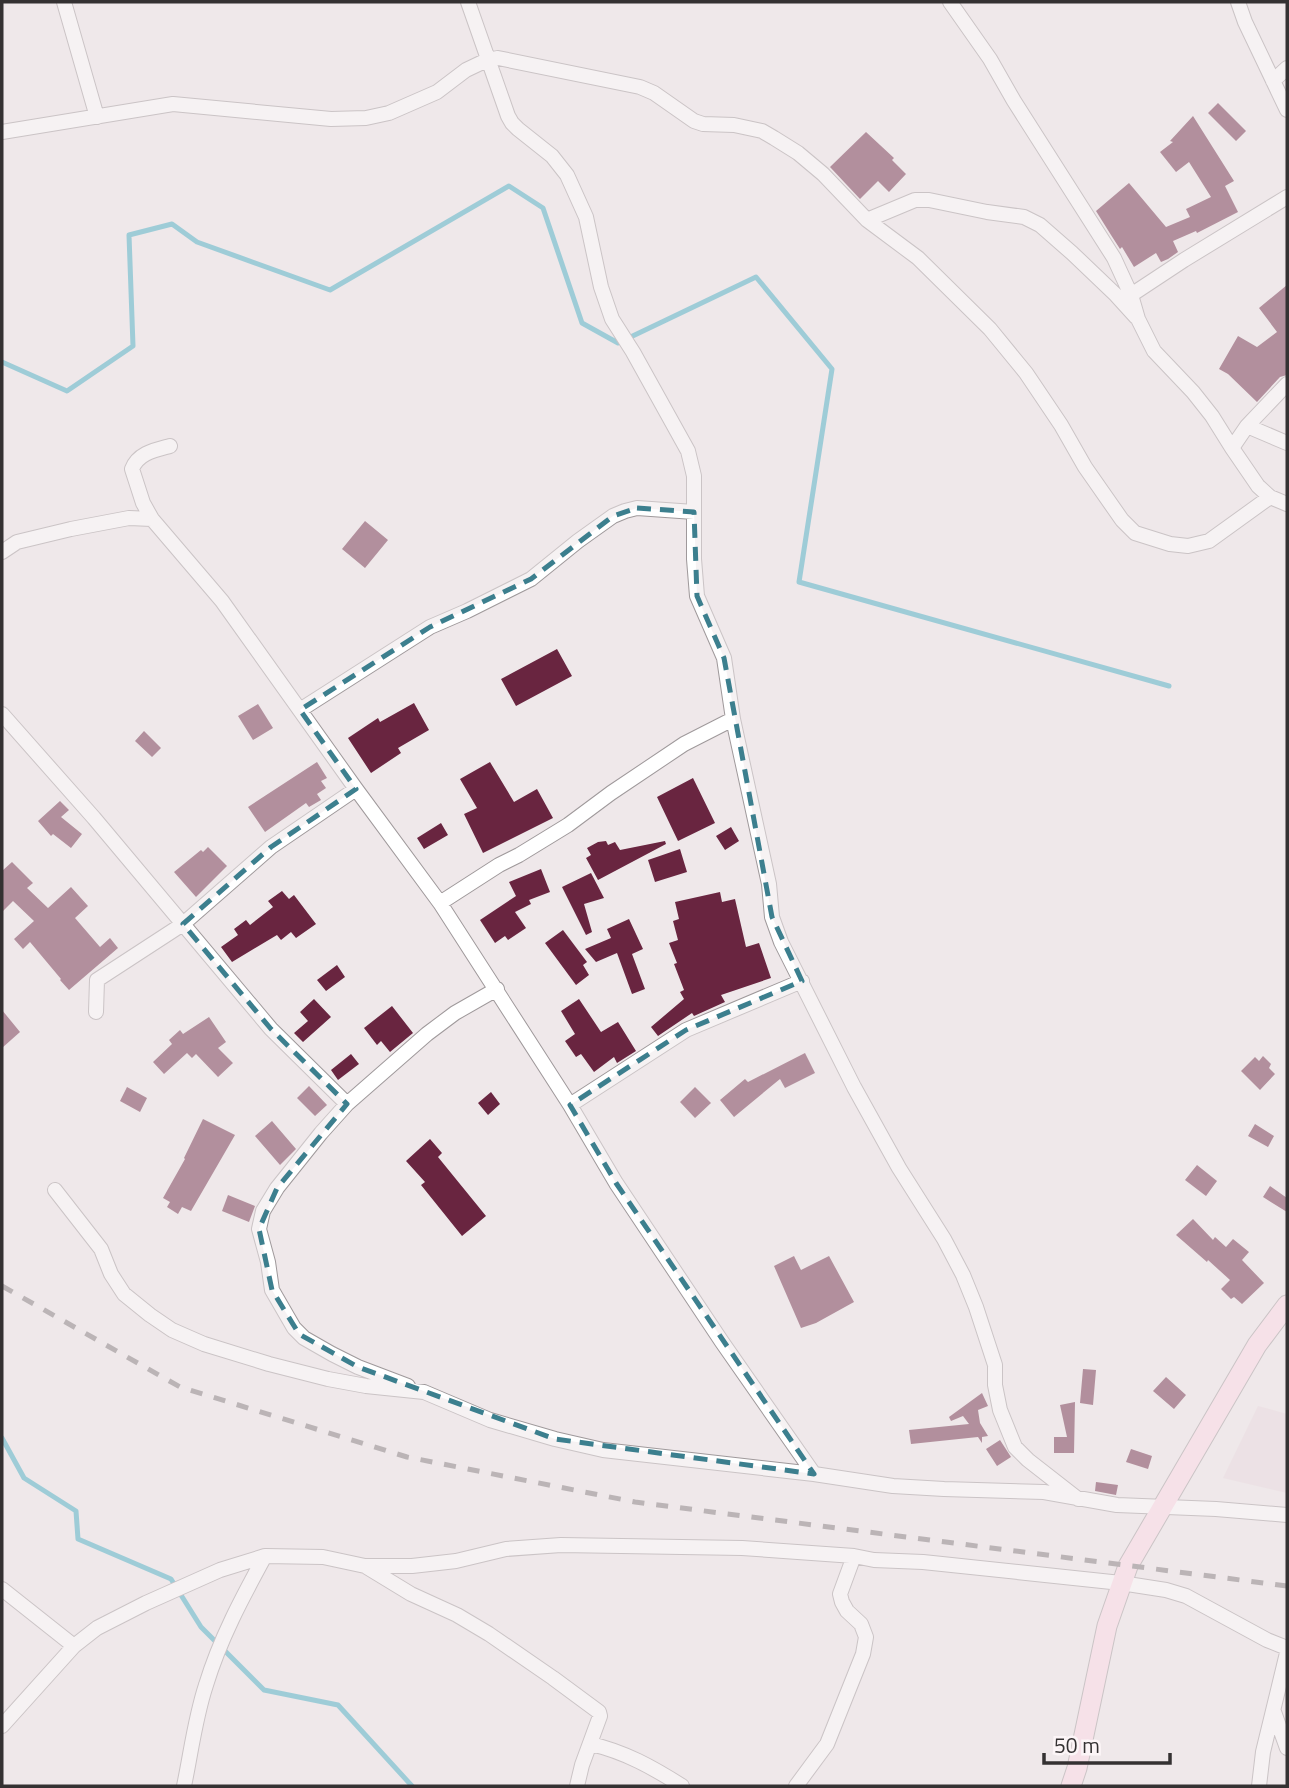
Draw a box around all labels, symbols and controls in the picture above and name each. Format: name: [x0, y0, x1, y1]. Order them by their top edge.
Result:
scale bar: [1044, 1722, 1170, 1766]
text: 50 m: [1054, 1729, 1100, 1761]

